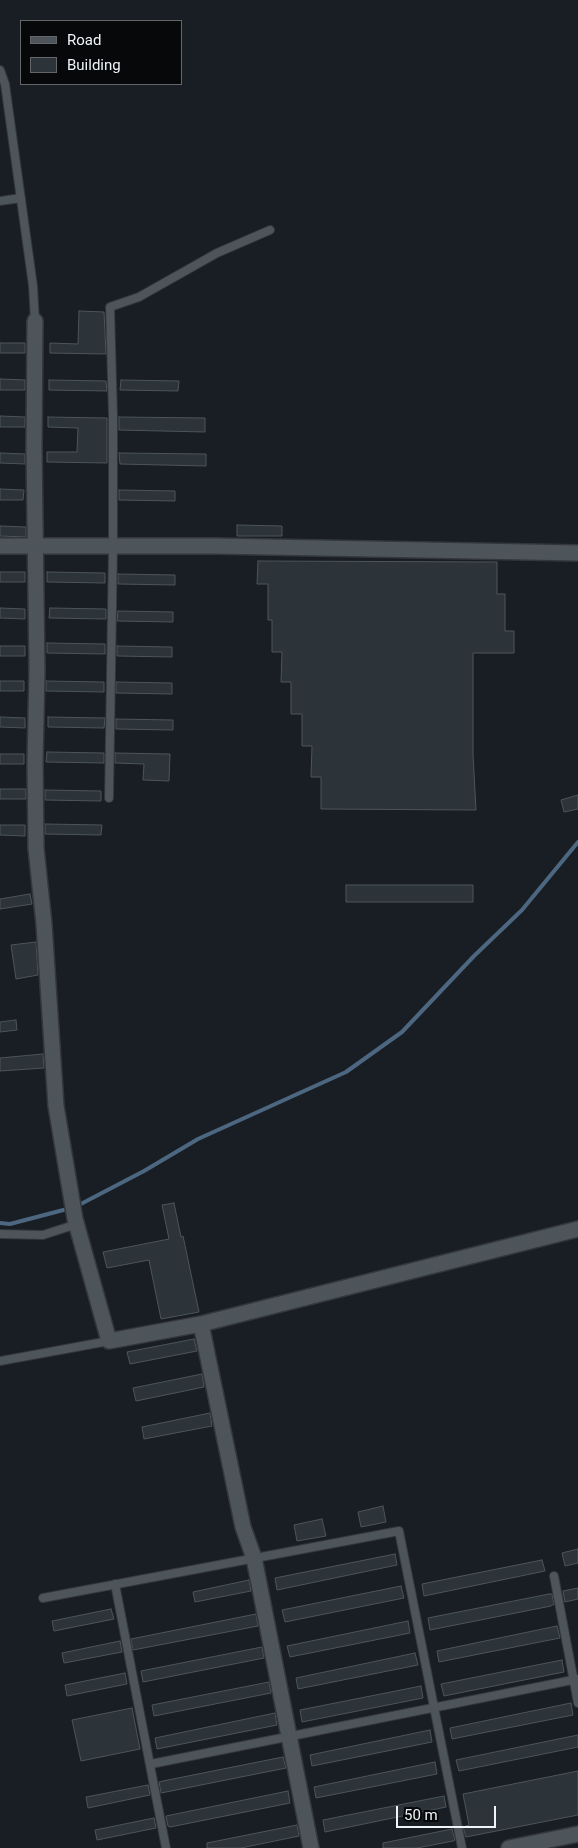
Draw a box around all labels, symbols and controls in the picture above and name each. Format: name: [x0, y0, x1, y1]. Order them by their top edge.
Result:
legend: [20, 20, 182, 85]
text: Road: [67, 31, 101, 49]
text: Building: [67, 56, 121, 74]
scale bar: [398, 1796, 498, 1828]
text: 50 m: [404, 1806, 438, 1824]

